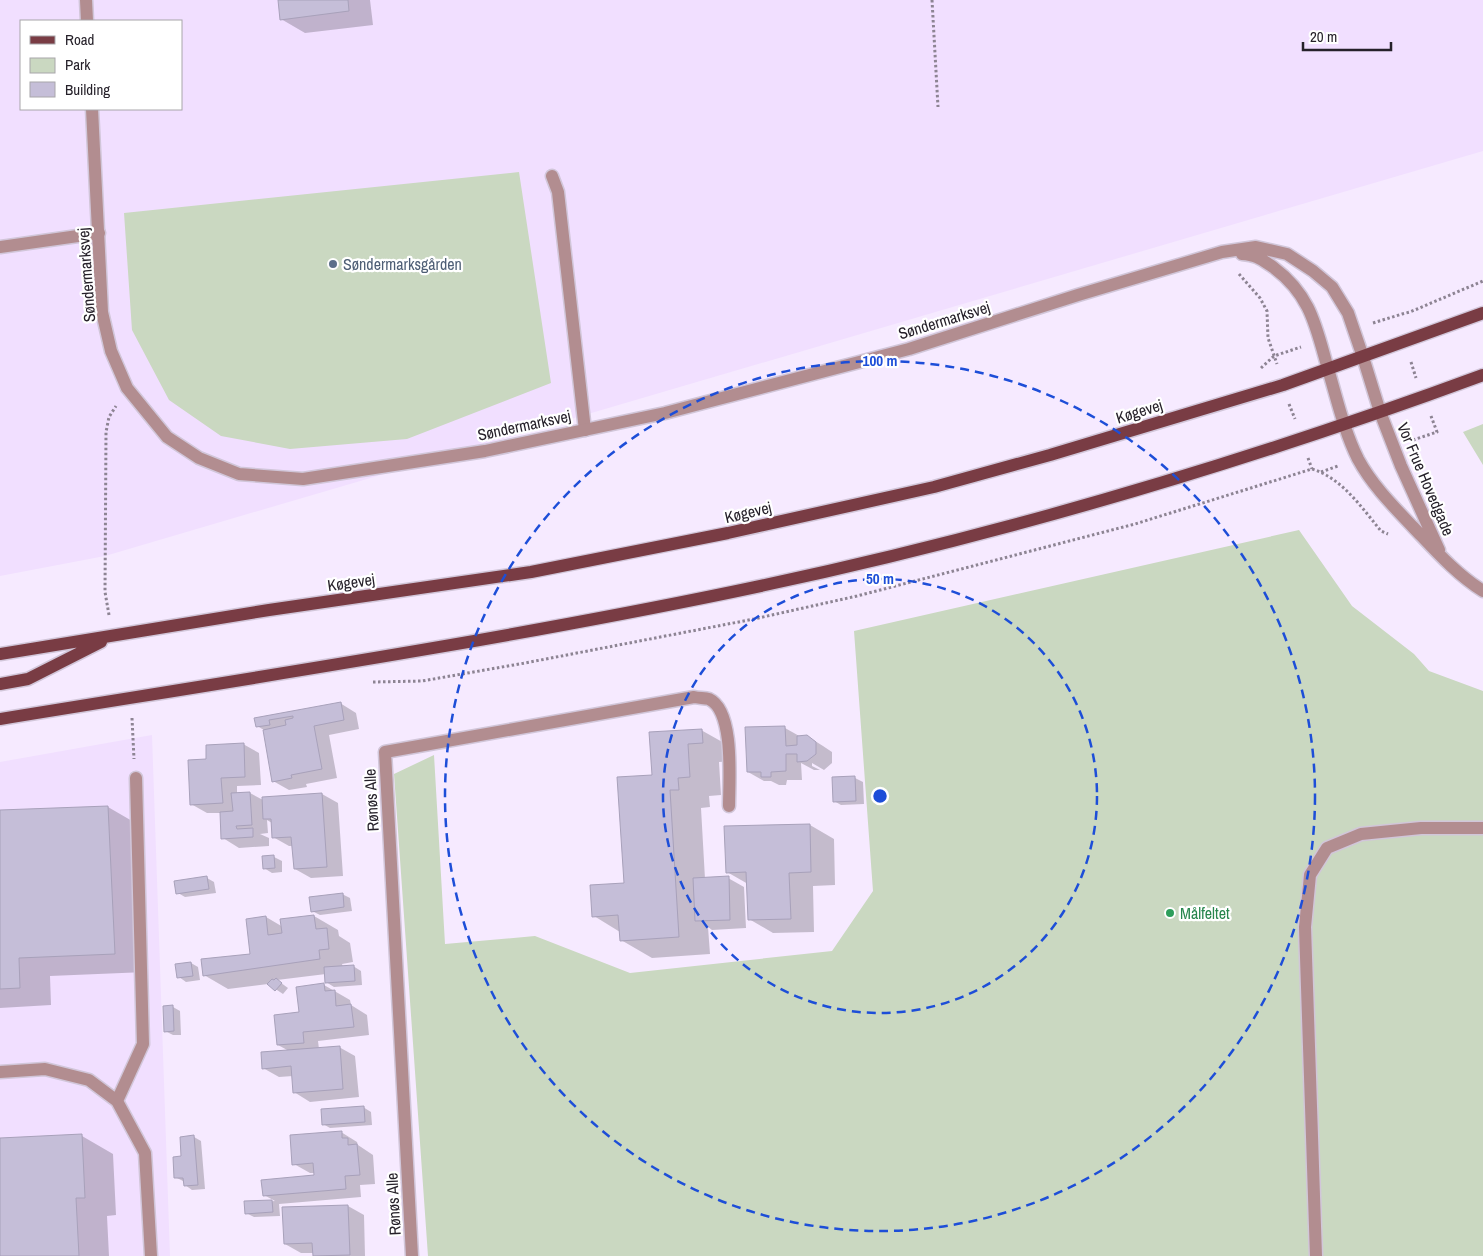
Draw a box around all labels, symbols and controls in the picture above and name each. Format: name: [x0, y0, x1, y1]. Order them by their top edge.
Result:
legend: [20, 20, 182, 110]
scale bar: [1303, 20, 1390, 52]
text: 20 m: [1310, 26, 1337, 47]
text: Road: [65, 29, 94, 50]
text: Park: [65, 54, 91, 75]
text: Building: [65, 79, 110, 100]
street label: Søndermarksvej: [72, 227, 100, 323]
place label: Søndermarksgården: [343, 253, 462, 275]
marker: Søndermarksgården: [327, 258, 339, 270]
street label: Søndermarksvej: [895, 296, 993, 344]
text: 100 m: [863, 350, 897, 371]
street label: Køgevej: [1113, 394, 1165, 428]
street label: Søndermarksvej: [475, 404, 573, 446]
street label: Vor Frue Hovedgade: [1392, 419, 1460, 539]
street label: Køgevej: [722, 496, 774, 528]
street label: Køgevej: [326, 568, 376, 596]
text: 50 m: [866, 568, 894, 589]
street label: Rønøs Alle: [358, 768, 384, 832]
centre of rings: [871, 787, 889, 805]
place label: Målfeltet: [1180, 902, 1230, 924]
marker: Målfeltet: [1164, 907, 1176, 919]
street label: Rønøs Alle: [380, 1172, 406, 1236]

